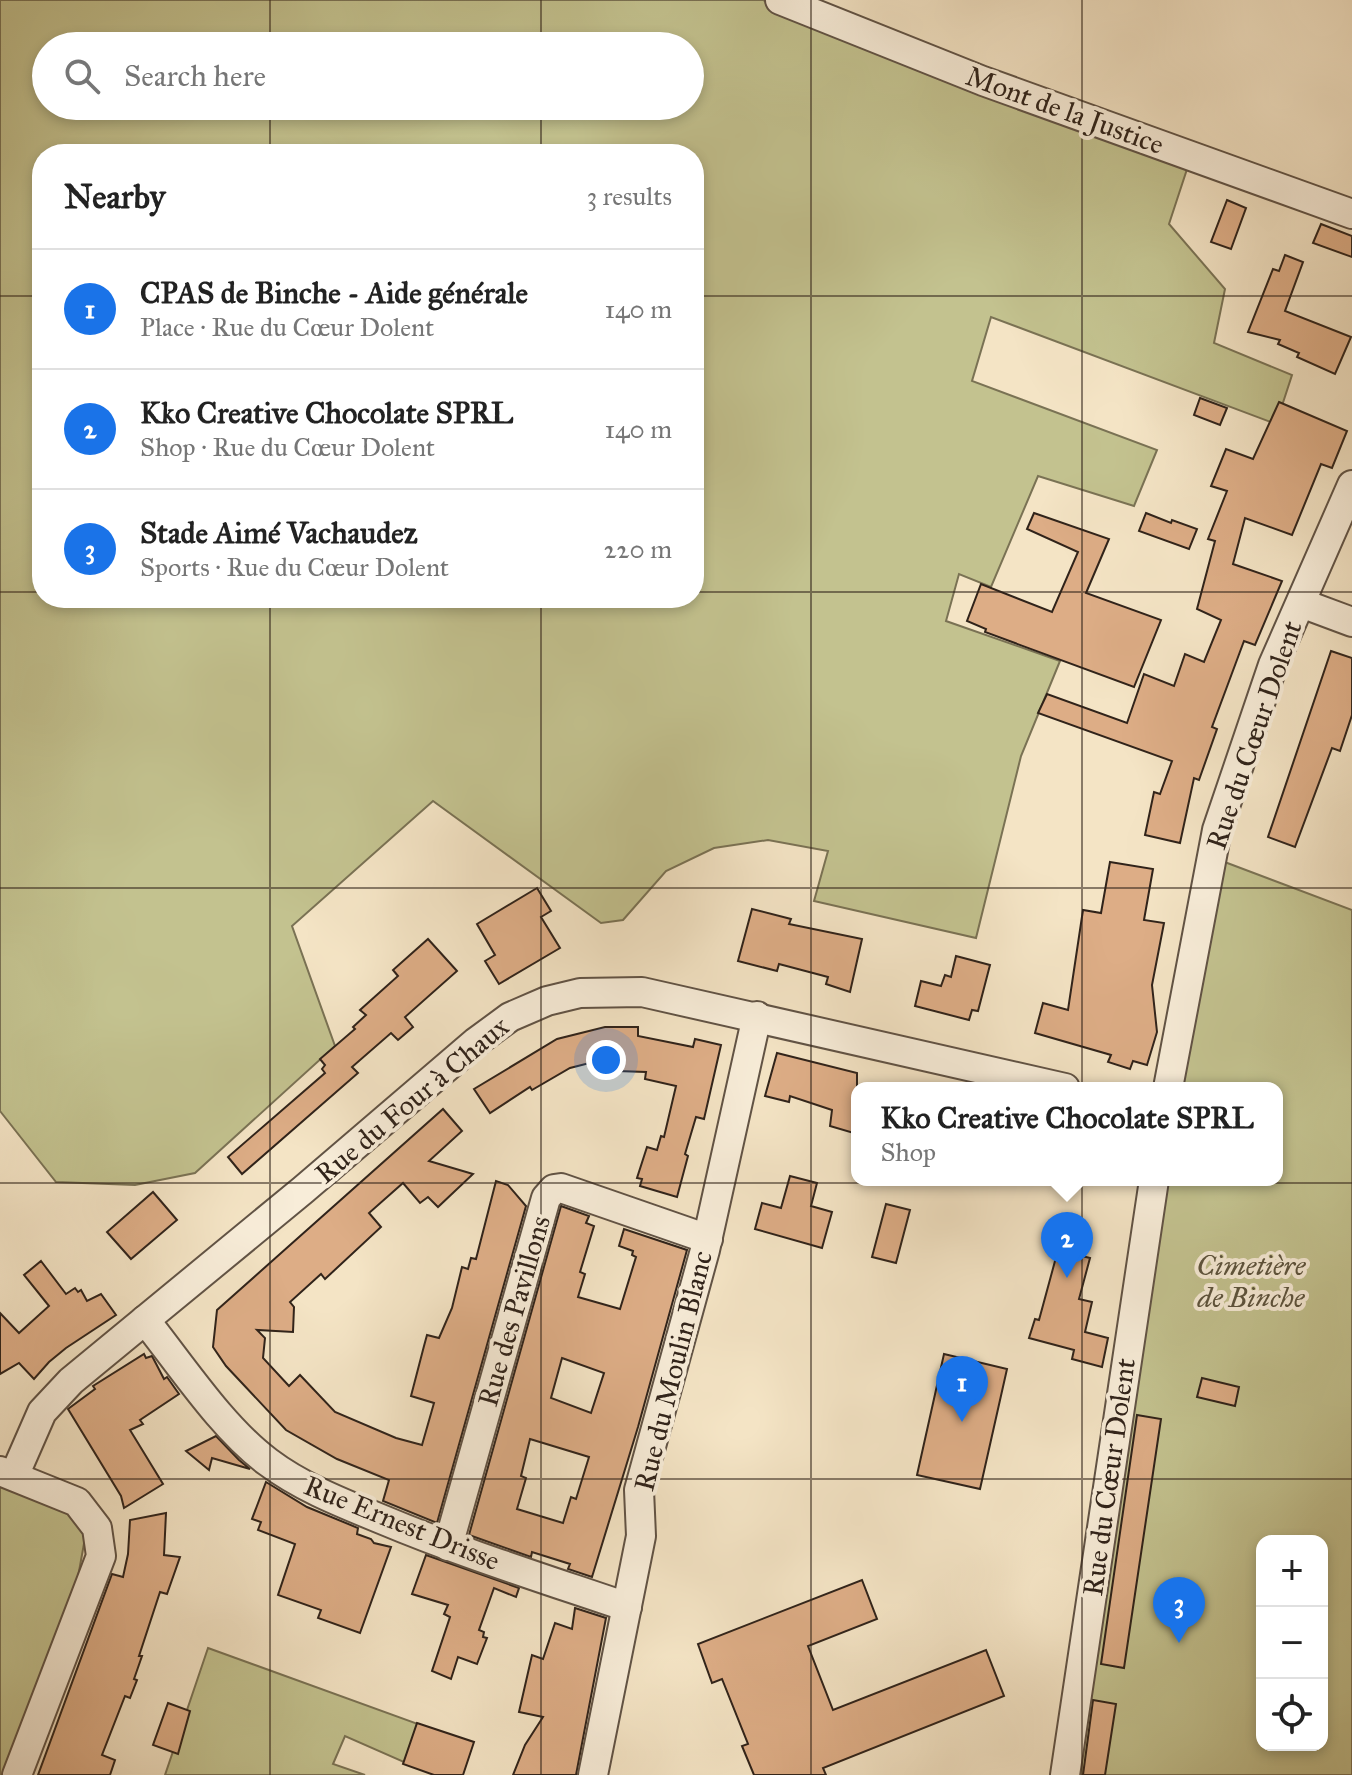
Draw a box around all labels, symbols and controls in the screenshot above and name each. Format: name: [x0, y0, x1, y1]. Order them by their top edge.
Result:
search box: [32, 32, 704, 120]
icon: search: [60, 54, 104, 98]
text: Search here: [124, 58, 266, 94]
street label: Mont de la Justice: [961, 58, 1169, 162]
text: Nearby: [64, 176, 166, 217]
text: 3 results: [587, 180, 672, 212]
text: CPAS de Binche - Aide générale: [140, 275, 528, 311]
text: 1: [85, 293, 95, 325]
text: 140 m: [605, 293, 672, 325]
text: Place · Rue du Cœur Dolent: [140, 311, 434, 343]
text: Kko Creative Chocolate SPRL: [140, 395, 513, 431]
text: 2: [84, 413, 96, 445]
text: 140 m: [605, 413, 672, 445]
text: Shop · Rue du Cœur Dolent: [140, 431, 435, 463]
text: Stade Aimé Vachaudez: [140, 515, 418, 551]
text: 3: [85, 533, 95, 565]
text: 220 m: [604, 533, 672, 565]
text: Sports · Rue du Cœur Dolent: [140, 551, 449, 583]
street label: Rue du Cœur Dolent: [1198, 616, 1310, 854]
street label: Rue du Four à Chaux: [308, 1008, 516, 1191]
your location: [586, 1040, 626, 1080]
popup: [851, 1082, 1283, 1186]
text: Kko Creative Chocolate SPRL: [880, 1100, 1254, 1136]
text: Shop: [880, 1136, 936, 1168]
street label: Rue des Pavillons: [470, 1211, 558, 1411]
pin: 2: [1041, 1212, 1093, 1278]
street label: Rue du Moulin Blanc: [626, 1247, 720, 1495]
park label: Cimetière de Binche: [1197, 1248, 1306, 1315]
pin: 1: [936, 1356, 988, 1422]
street label: Rue du Cœur Dolent: [1075, 1356, 1143, 1598]
street label: Rue Ernest Drisse: [299, 1468, 505, 1578]
map controls: [1256, 1535, 1328, 1751]
button: +: [1256, 1535, 1328, 1607]
pin: 3: [1153, 1577, 1205, 1643]
button: −: [1256, 1607, 1328, 1679]
button: locate: [1256, 1679, 1328, 1751]

